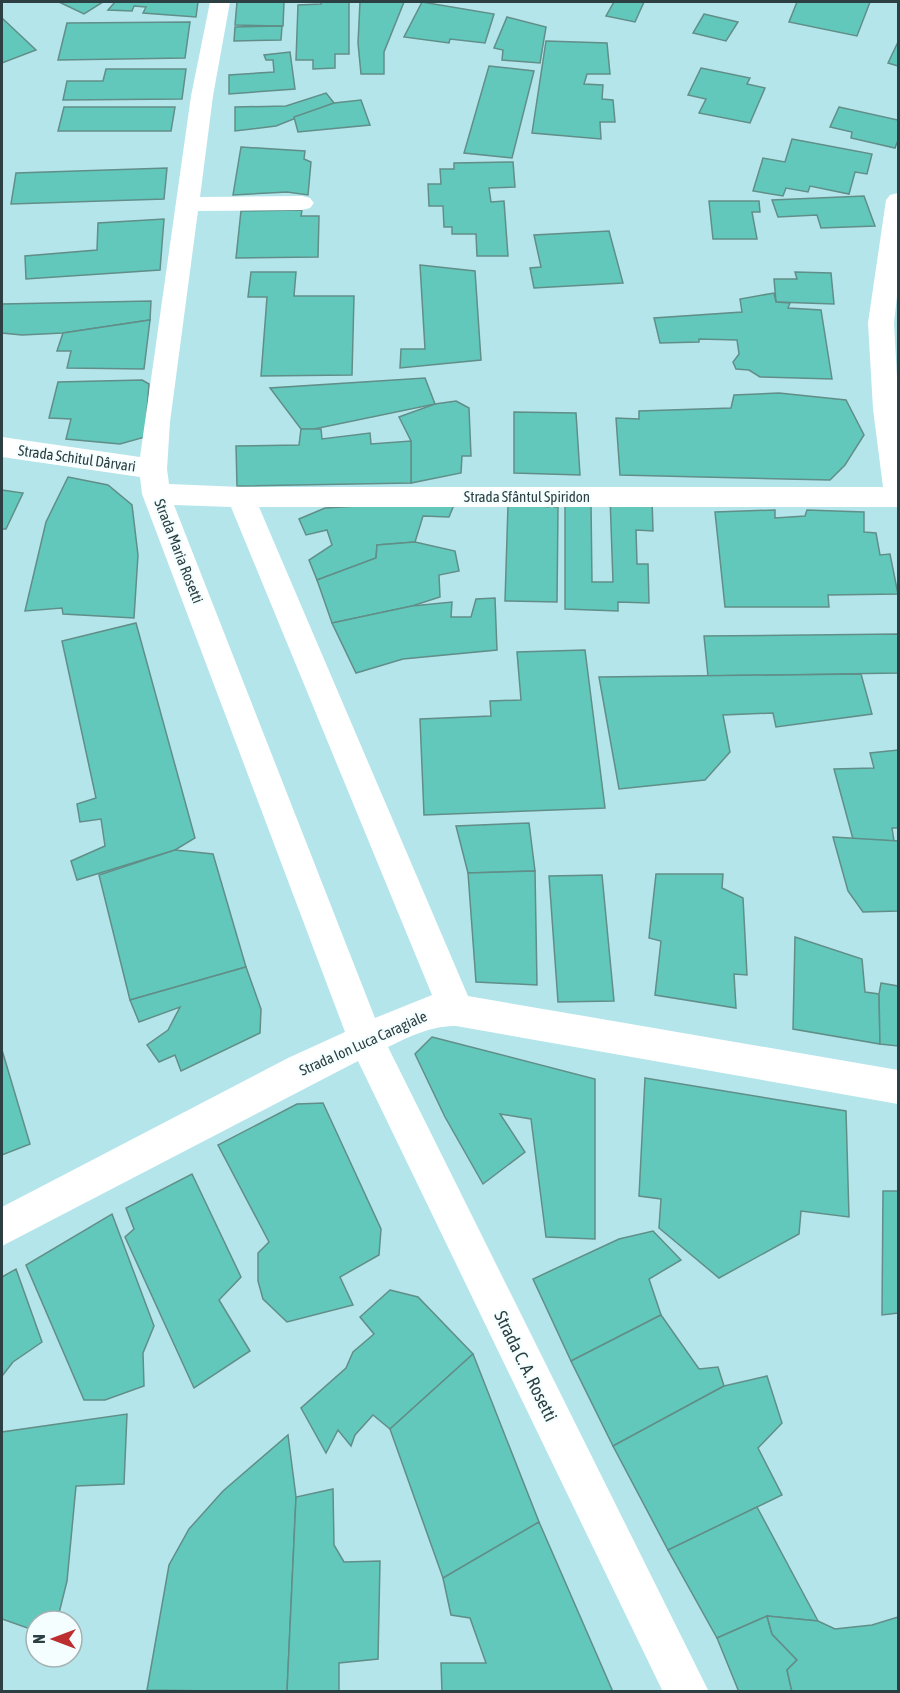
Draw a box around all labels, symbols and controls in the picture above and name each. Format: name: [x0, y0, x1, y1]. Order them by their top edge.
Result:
street label: Strada Schitul Dârvari: [17, 441, 137, 475]
street label: Strada Sfântul Spiridon: [464, 488, 590, 505]
street label: Strada Maria Rosetti: [151, 496, 207, 606]
street label: Strada Ion Luca Caragiale: [296, 1007, 430, 1079]
street label: Strada C. A. Rosetti: [490, 1307, 562, 1425]
north arrow: [24, 1609, 84, 1669]
text: N: [30, 1634, 48, 1644]

